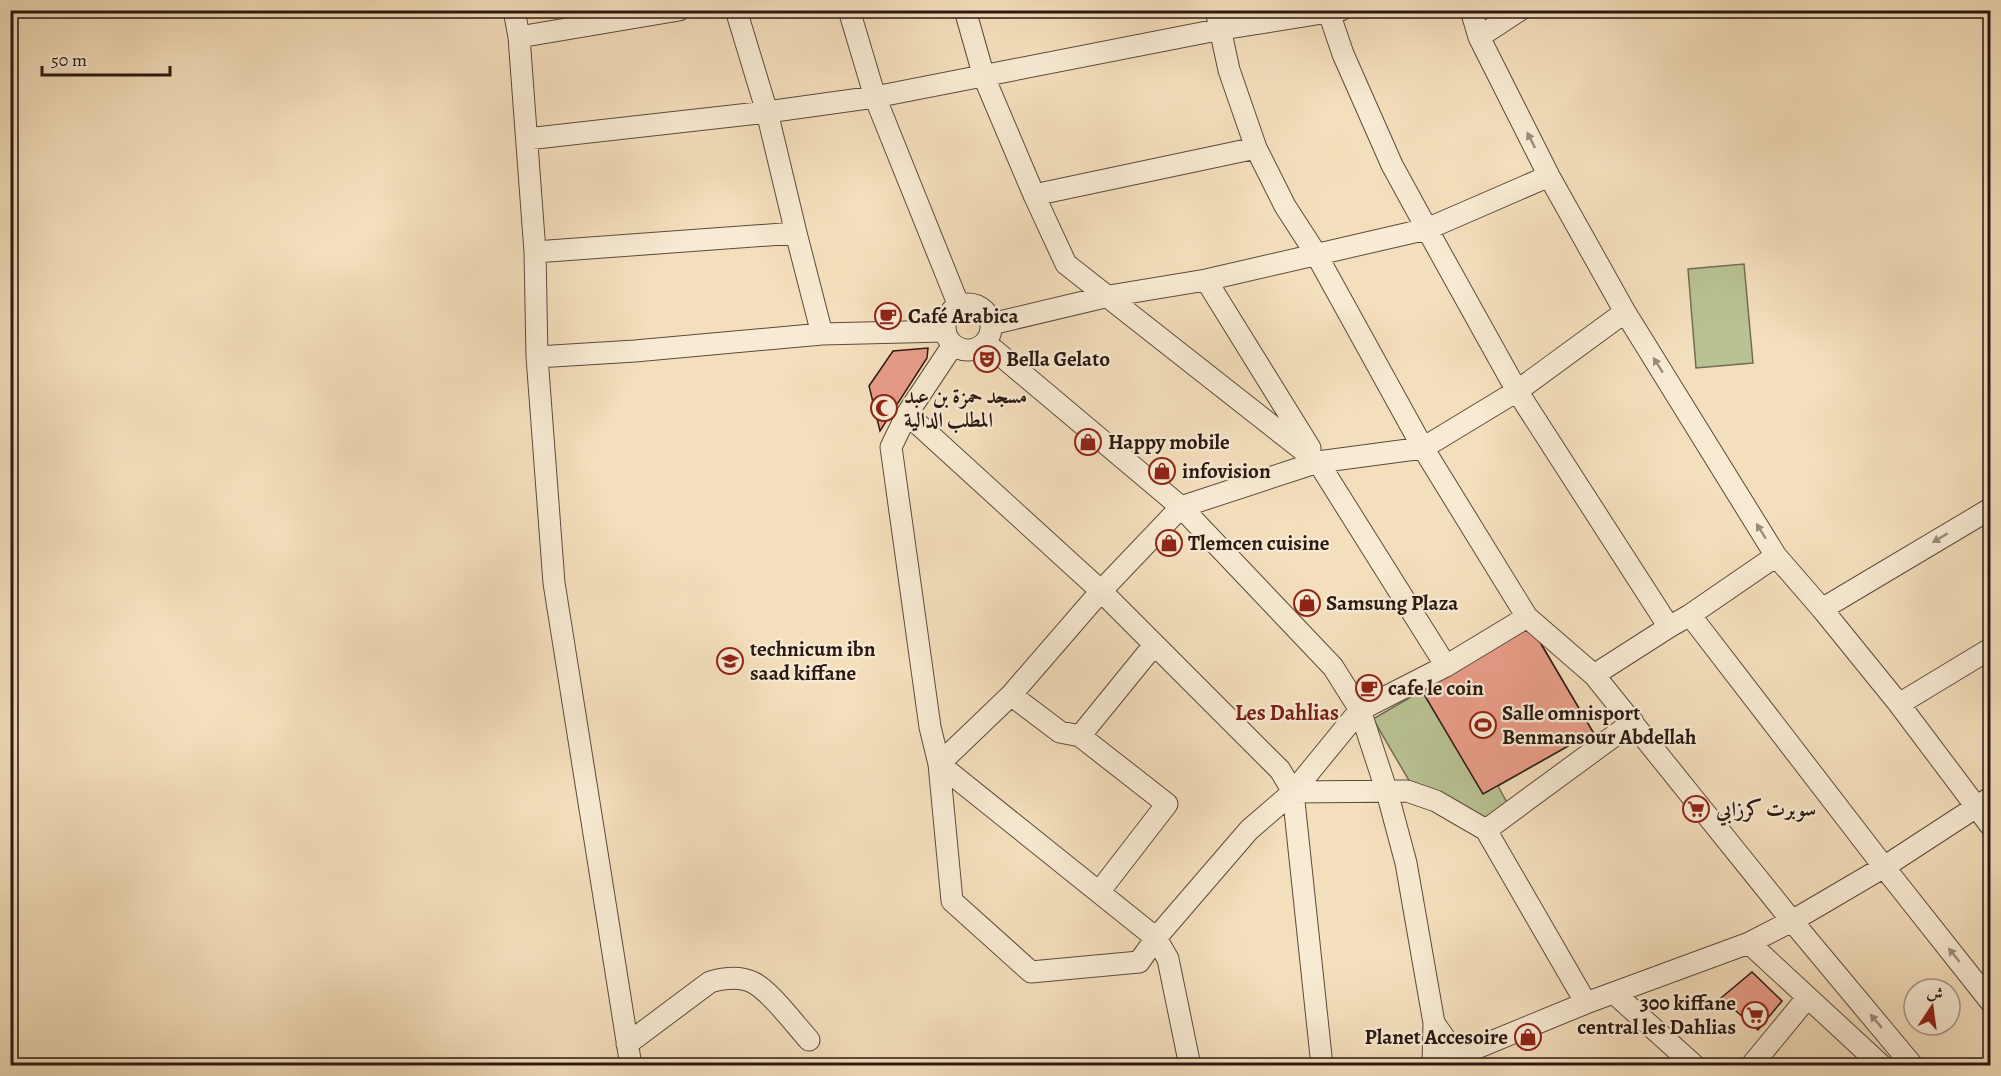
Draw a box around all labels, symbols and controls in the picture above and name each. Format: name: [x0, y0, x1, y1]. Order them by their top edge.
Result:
scale bar: [42, 39, 170, 77]
text: 50 m: [51, 48, 87, 72]
one-way arrow: [1526, 132, 1536, 149]
cafe icon: Café Arabica: [873, 301, 903, 331]
place label: Café Arabica: [908, 302, 1019, 330]
theatre icon: Bella Gelato: [972, 344, 1002, 374]
place label: Bella Gelato: [1006, 345, 1110, 373]
one-way arrow: [1653, 357, 1664, 373]
place label: مسجد حمزة بن عبد المطلب الدالية: [904, 382, 1027, 434]
mosque icon: مسجد حمزة بن عبد المطلب الدالية: [869, 393, 899, 423]
shop icon: Happy mobile: [1073, 427, 1103, 457]
place label: Happy mobile: [1108, 428, 1230, 456]
shop icon: infovision: [1147, 456, 1177, 486]
place label: infovision: [1182, 457, 1271, 485]
one-way arrow: [1755, 523, 1766, 539]
shop icon: Tlemcen cuisine: [1154, 528, 1184, 558]
place label: Tlemcen cuisine: [1188, 529, 1330, 557]
one-way arrow: [1932, 533, 1948, 544]
shop icon: Samsung Plaza: [1292, 588, 1322, 618]
place label: Samsung Plaza: [1326, 589, 1459, 617]
place label: technicum ibn saad kiffane: [750, 635, 876, 687]
school or university icon: technicum ibn saad kiffane: [715, 646, 745, 676]
cafe icon: cafe le coin: [1354, 673, 1384, 703]
place label: cafe le coin: [1388, 674, 1484, 702]
district label: Les Dahlias: [1235, 698, 1339, 728]
place label: Salle omnisport Benmansour Abdellah: [1502, 699, 1697, 751]
sports icon: Salle omnisport Benmansour Abdellah: [1468, 710, 1498, 740]
supermarket icon: سوبرت كرزابي: [1681, 794, 1711, 824]
place label: سوبرت كرزابي: [1715, 795, 1816, 827]
one-way arrow: [1948, 948, 1961, 963]
north arrow: [1902, 977, 1962, 1037]
text: ش: [1925, 981, 1945, 1006]
place label: 300 kiffane central les Dahlias: [1577, 989, 1736, 1041]
supermarket icon: 300 kiffane central les Dahlias: [1740, 1000, 1770, 1030]
one-way arrow: [1869, 1013, 1882, 1029]
shop icon: Planet Accesoire: [1513, 1022, 1543, 1052]
place label: Planet Accesoire: [1365, 1023, 1508, 1051]

